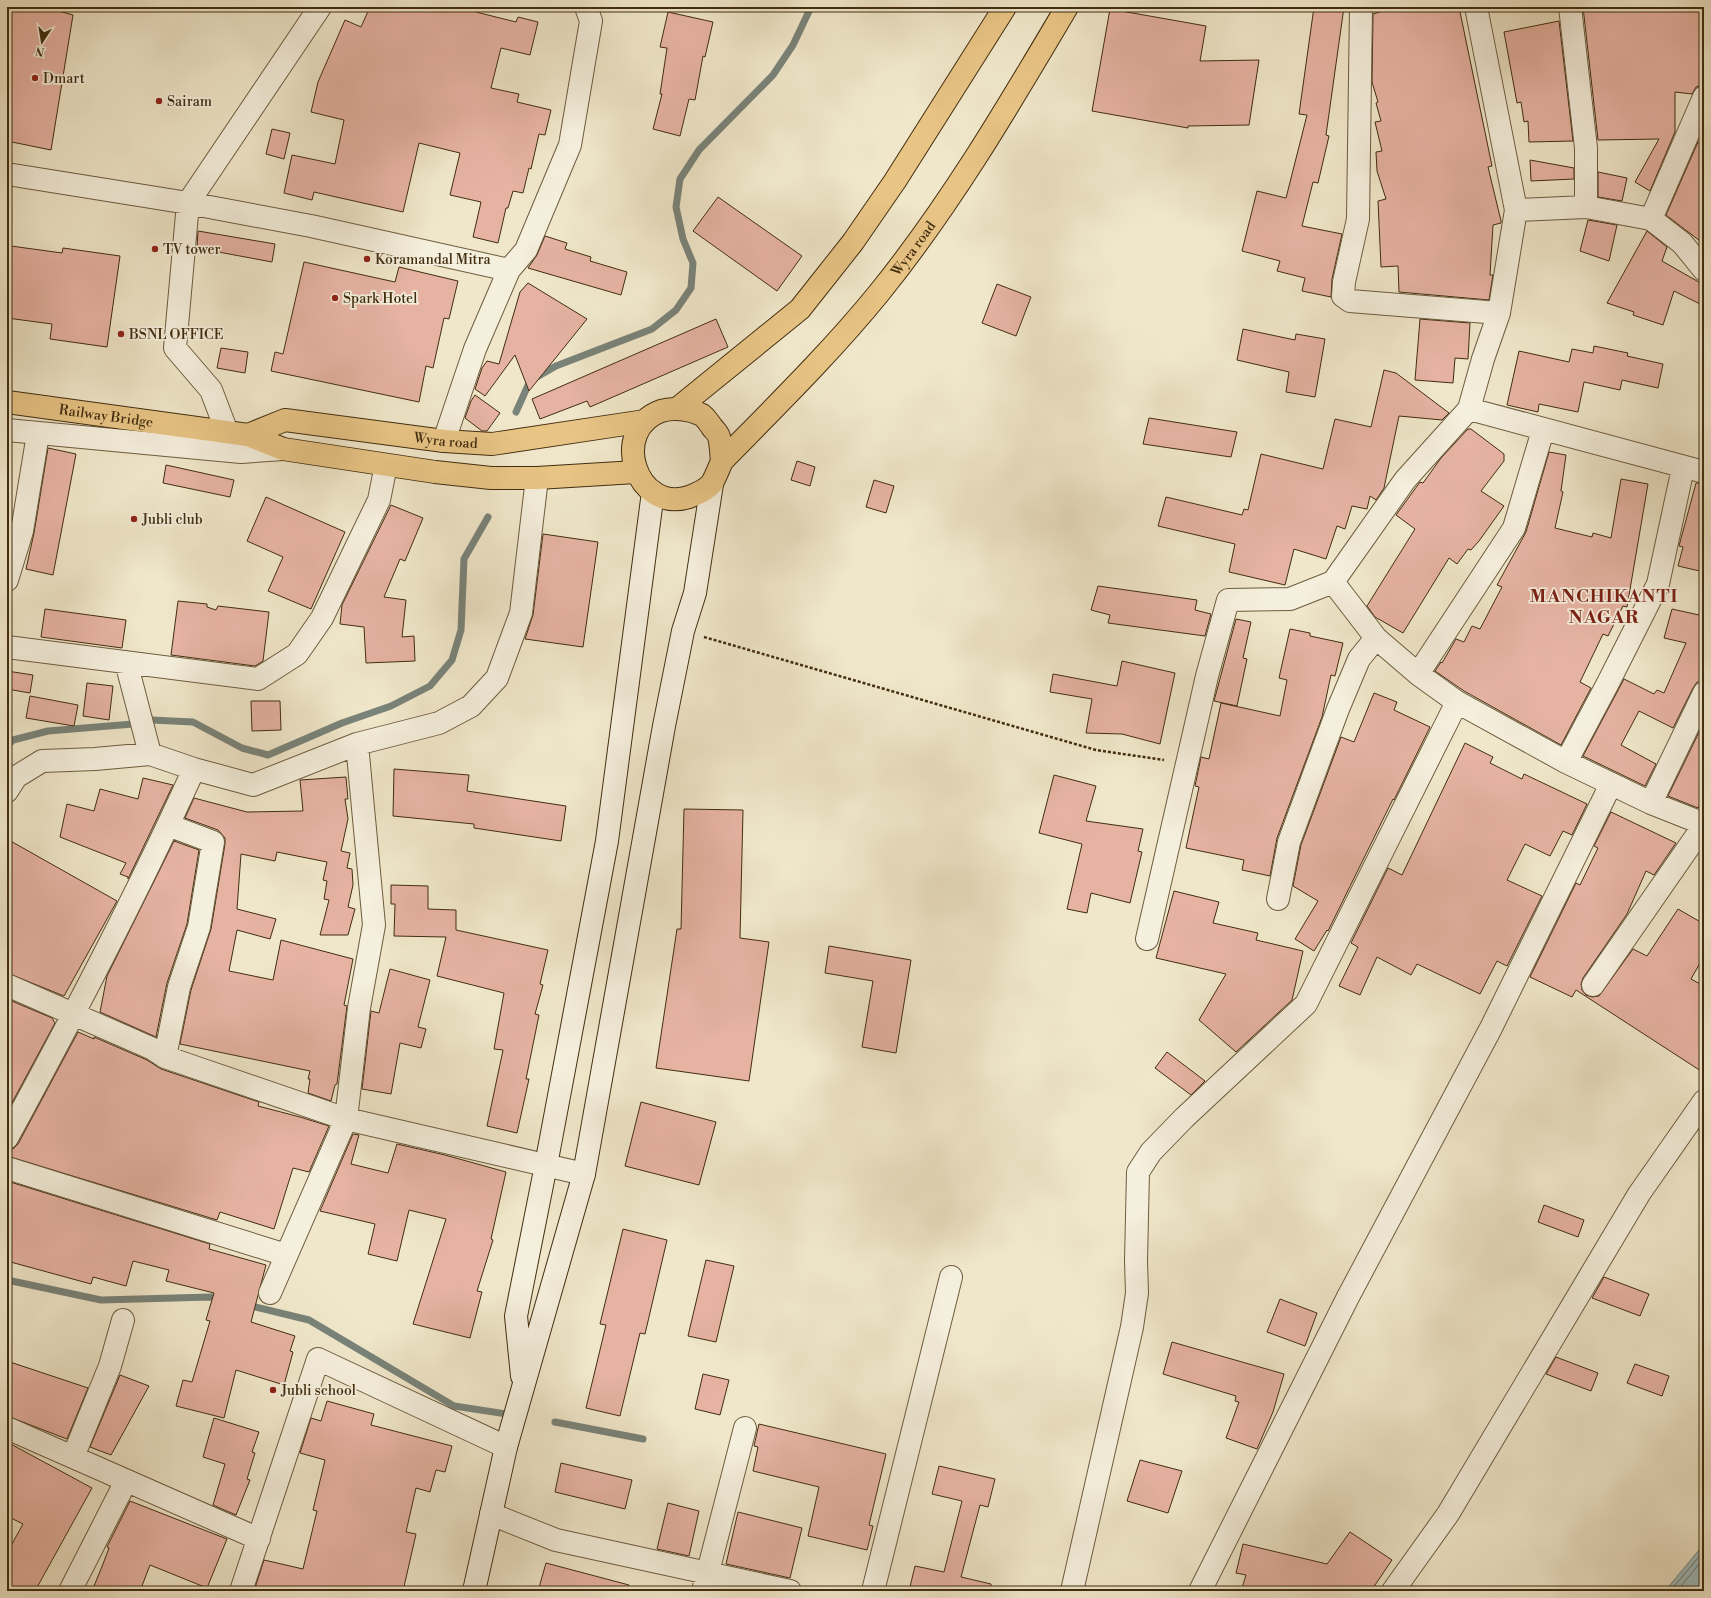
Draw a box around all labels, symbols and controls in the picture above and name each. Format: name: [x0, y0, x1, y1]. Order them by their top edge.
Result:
north arrow: [22, 22, 62, 62]
text: N: [34, 43, 46, 59]
place label: Dmart: [43, 70, 85, 88]
marker: Dmart: [30, 73, 40, 83]
place label: Sairam: [167, 93, 212, 111]
marker: Sairam: [154, 96, 164, 106]
street label: Wyra road: [887, 218, 940, 281]
place label: TV tower: [163, 241, 221, 259]
marker: TV tower: [150, 244, 160, 254]
place label: Koramandal Mitra: [375, 251, 492, 269]
marker: Koramandal Mitra: [362, 254, 372, 264]
place label: Spark Hotel: [343, 290, 417, 308]
marker: Spark Hotel: [330, 293, 340, 303]
place label: BSNL OFFICE: [128, 326, 223, 344]
marker: BSNL OFFICE: [116, 329, 126, 339]
street label: Railway Bridge: [58, 401, 154, 432]
street label: Wyra road: [412, 429, 478, 453]
place label: Jubli club: [141, 511, 203, 529]
marker: Jubli club: [129, 514, 139, 524]
district label: MANCHIKANTI NAGAR: [1530, 585, 1678, 629]
place label: Jubli school: [280, 1382, 356, 1400]
marker: Jubli school: [268, 1385, 278, 1395]

